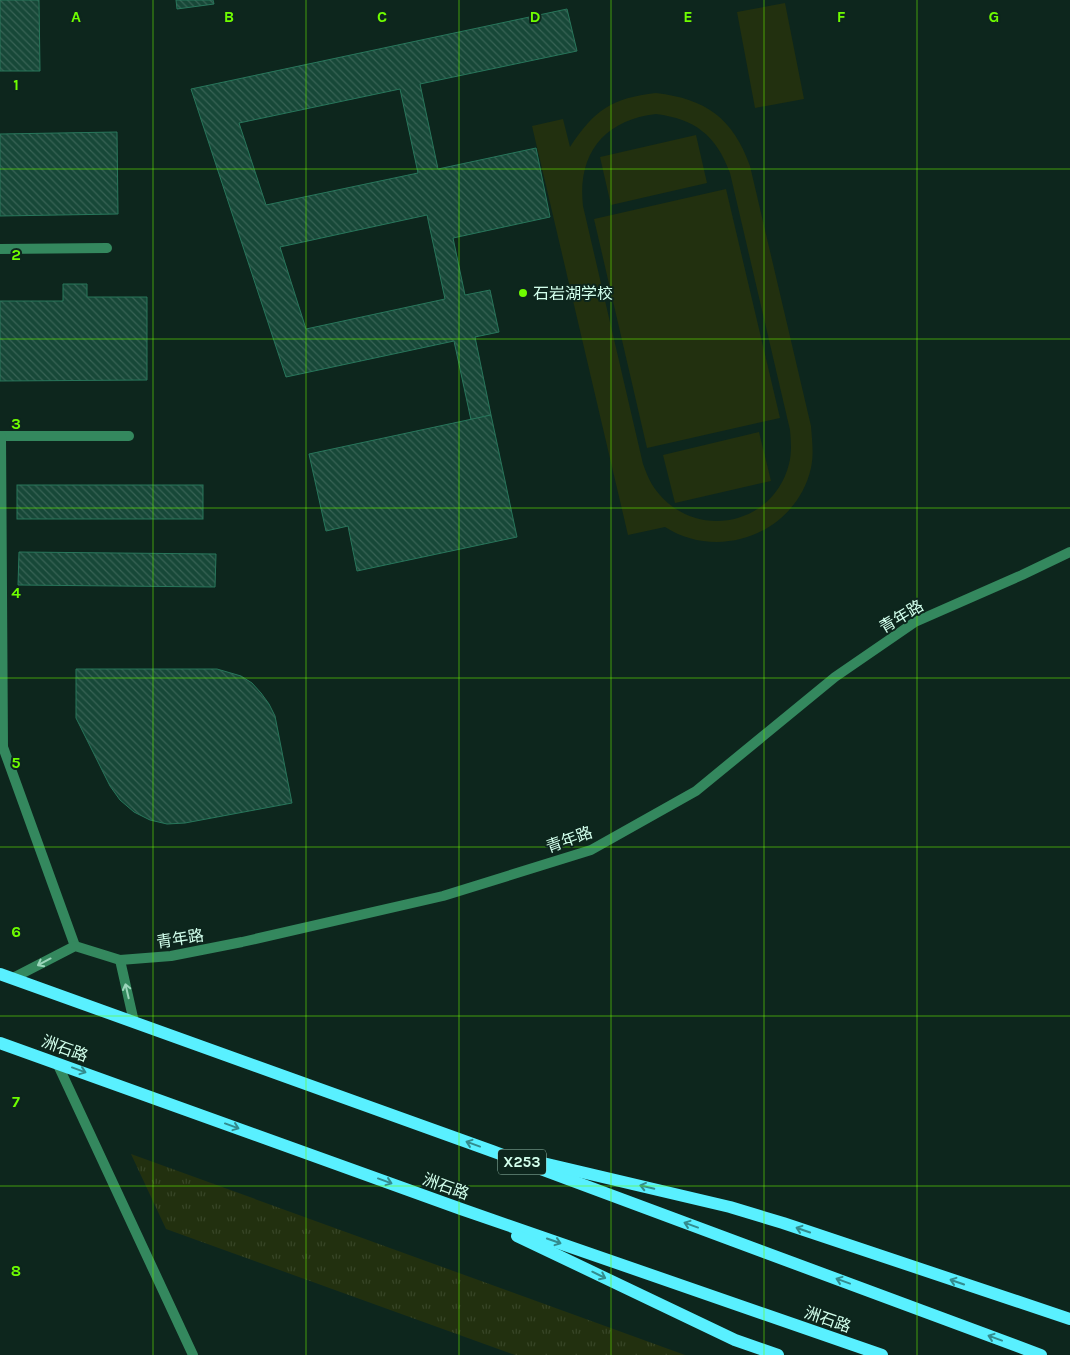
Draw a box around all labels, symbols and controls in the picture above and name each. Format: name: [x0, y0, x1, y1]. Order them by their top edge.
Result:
text: A: [71, 7, 81, 26]
text: B: [224, 7, 234, 26]
text: C: [377, 7, 387, 26]
text: D: [530, 7, 541, 26]
text: E: [683, 7, 693, 26]
text: F: [837, 7, 846, 26]
text: G: [989, 7, 999, 26]
text: 1: [13, 75, 19, 94]
text: 2: [11, 245, 21, 264]
place label: 石岩湖学校: [533, 284, 613, 303]
marker: 石岩湖学校: [517, 287, 529, 299]
text: 3: [11, 414, 21, 433]
text: 4: [11, 583, 21, 602]
street label: 青年路: [876, 596, 927, 637]
text: 5: [11, 753, 21, 772]
street label: 青年路: [543, 822, 595, 857]
text: 6: [11, 922, 21, 941]
street label: 青年路: [155, 925, 205, 952]
one-way arrow: [37, 958, 52, 967]
one-way arrow: [122, 983, 131, 999]
street label: 洲石路: [39, 1031, 91, 1066]
one-way arrow: [71, 1066, 86, 1075]
text: 7: [12, 1092, 20, 1111]
one-way arrow: [224, 1122, 239, 1131]
one-way arrow: [465, 1139, 481, 1148]
road number: X253: [498, 1150, 546, 1174]
street label: 洲石路: [420, 1169, 472, 1204]
one-way arrow: [376, 1177, 392, 1186]
one-way arrow: [639, 1182, 655, 1191]
one-way arrow: [683, 1220, 699, 1229]
one-way arrow: [796, 1225, 812, 1234]
one-way arrow: [546, 1237, 562, 1246]
text: 8: [11, 1261, 21, 1280]
one-way arrow: [591, 1271, 606, 1280]
one-way arrow: [836, 1276, 851, 1285]
one-way arrow: [950, 1277, 966, 1286]
street label: 洲石路: [802, 1303, 854, 1336]
one-way arrow: [988, 1333, 1003, 1342]

